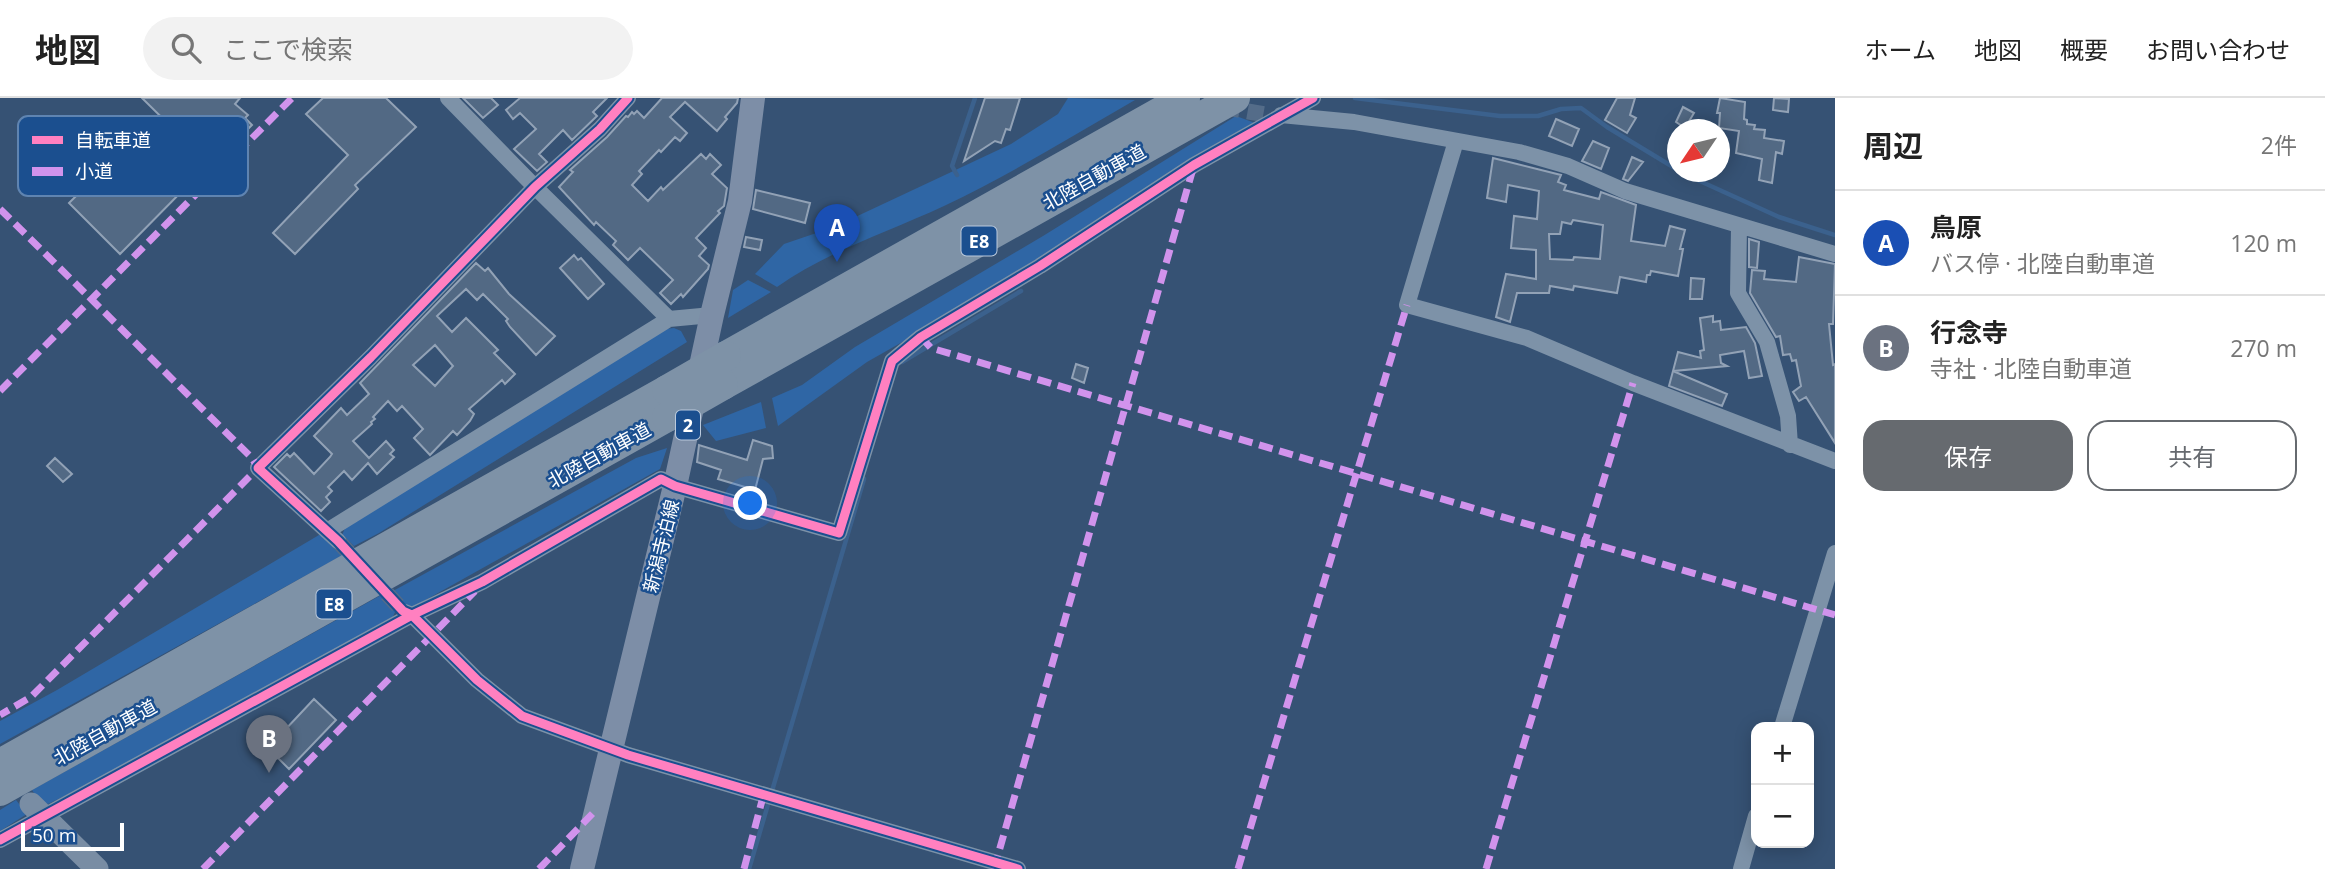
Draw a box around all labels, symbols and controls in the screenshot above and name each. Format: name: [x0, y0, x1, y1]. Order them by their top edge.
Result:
search box: [143, 17, 633, 80]
text: 地図: [35, 27, 101, 72]
icon: search: [167, 29, 205, 67]
text: ここで検索: [223, 31, 353, 67]
text: ホーム: [1865, 33, 1936, 66]
text: 地図: [1974, 33, 2022, 66]
text: 概要: [2060, 33, 2108, 66]
text: お問い合わせ: [2146, 33, 2290, 66]
legend: [18, 116, 248, 196]
north arrow: [1667, 119, 1730, 182]
text: 周辺: [1863, 125, 1923, 166]
text: 自転車道: [75, 127, 151, 153]
text: 2件: [2261, 129, 2297, 161]
street label: 北陸自動車道: [1038, 138, 1150, 216]
text: 小道: [75, 158, 113, 184]
pin: A: [814, 204, 860, 262]
text: 鳥原: [1930, 209, 1982, 245]
road number: E8: [962, 226, 996, 256]
text: A: [1878, 227, 1894, 259]
text: 120 m: [2230, 227, 2297, 259]
text: バス停 · 北陸自動車道: [1930, 247, 2155, 279]
text: 行念寺: [1930, 314, 2008, 350]
text: B: [1878, 332, 1894, 364]
text: 270 m: [2230, 332, 2297, 364]
text: 寺社 · 北陸自動車道: [1930, 352, 2132, 384]
road number: 2: [676, 410, 700, 440]
street label: 北陸自動車道: [543, 416, 655, 494]
button: 保存: [1863, 420, 2073, 491]
button: 共有: [2087, 420, 2297, 491]
your location: [733, 486, 767, 520]
street label: 新潟寺泊線: [637, 497, 685, 595]
road number: E8: [316, 590, 352, 618]
street label: 北陸自動車道: [49, 693, 161, 771]
pin: B: [246, 715, 292, 773]
map controls: [1751, 722, 1814, 848]
button: +: [1751, 722, 1814, 785]
button: −: [1751, 785, 1814, 848]
scale bar: [21, 820, 124, 852]
text: 50 m: [32, 822, 76, 848]

